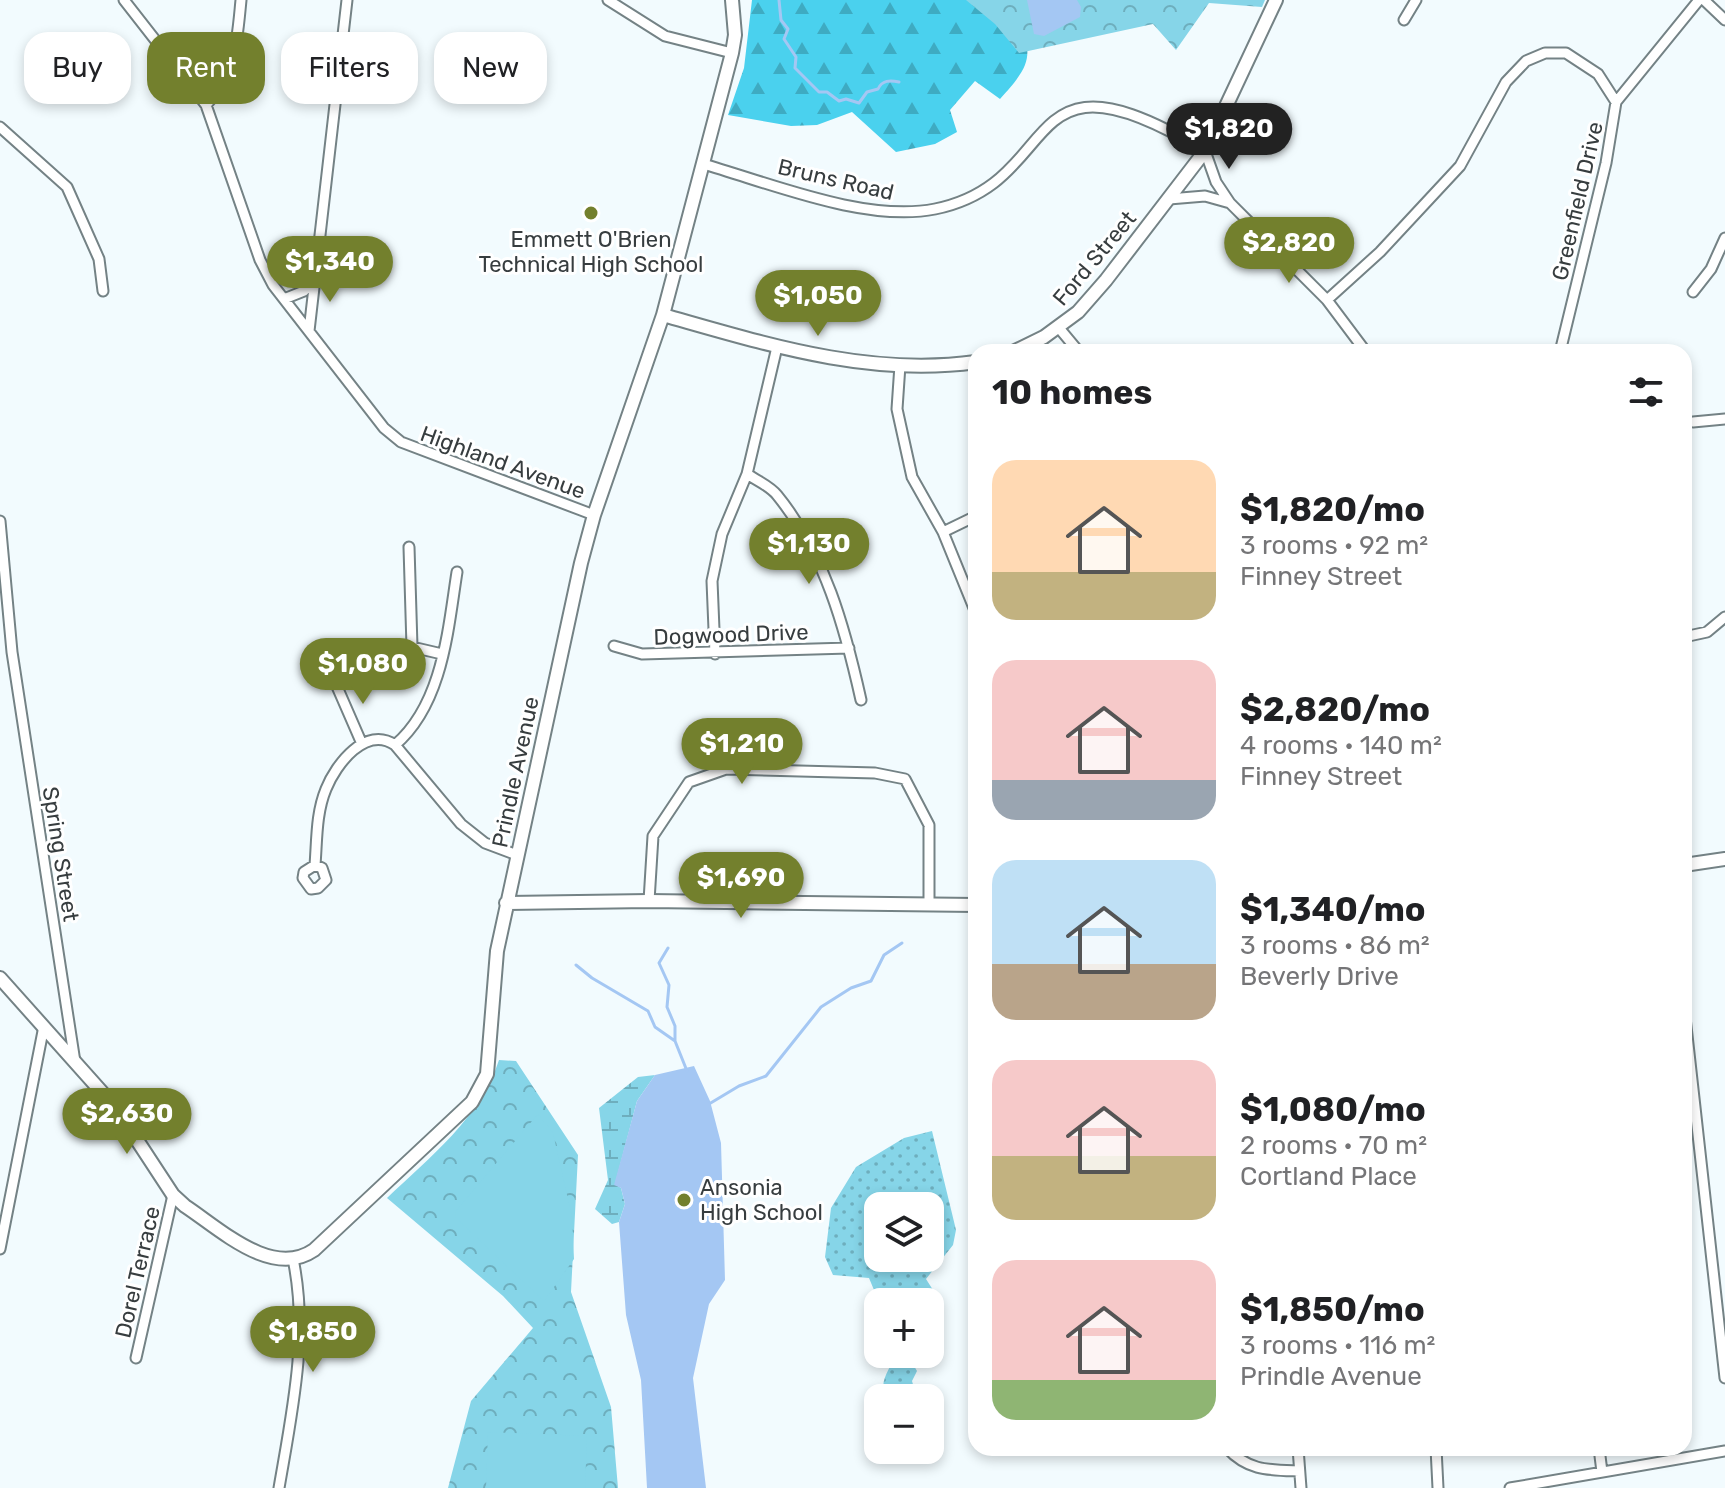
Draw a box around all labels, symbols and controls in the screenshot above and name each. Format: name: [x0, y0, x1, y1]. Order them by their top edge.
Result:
chip: Buy: [24, 32, 131, 104]
chip: Rent: [147, 32, 265, 104]
chip: Filters: [281, 32, 418, 104]
chip: New: [434, 32, 547, 104]
pin: $1,820: [1164, 103, 1294, 171]
text: $1,820: [1184, 113, 1274, 144]
street label: Greenfield Drive: [1546, 119, 1609, 283]
street label: Bruns Road: [775, 153, 897, 206]
marker: Emmett O'Brien Technical High School: [582, 204, 600, 222]
street label: Ford Street: [1047, 205, 1142, 311]
pin: $2,820: [1224, 217, 1354, 285]
place label: Emmett O'Brien Technical High School: [479, 226, 703, 278]
text: $2,820: [1242, 227, 1336, 258]
pin: $1,340: [265, 236, 395, 304]
text: $1,340: [285, 246, 375, 277]
pin: $1,050: [753, 270, 883, 338]
text: $1,050: [773, 280, 863, 311]
icon: filters: [1624, 370, 1668, 414]
text: 10 homes: [992, 372, 1152, 413]
street label: Highland Avenue: [417, 420, 589, 505]
text: $1,820/mo: [1240, 489, 1425, 530]
icon: home: [1056, 492, 1152, 588]
pin: $1,130: [744, 518, 874, 586]
text: $1,130: [767, 528, 851, 559]
text: 3 rooms · 92 m²: [1240, 530, 1428, 561]
text: Finney Street: [1240, 561, 1402, 592]
street label: Dogwood Drive: [653, 618, 809, 651]
pin: $1,080: [298, 638, 428, 706]
text: $1,080: [318, 648, 408, 679]
text: $2,820/mo: [1240, 689, 1430, 730]
icon: home: [1056, 692, 1152, 788]
street label: Prindle Avenue: [486, 694, 545, 850]
pin: $1,210: [677, 718, 807, 786]
text: $1,210: [699, 728, 785, 759]
text: 4 rooms · 140 m²: [1240, 730, 1442, 761]
text: Finney Street: [1240, 761, 1402, 792]
street label: Spring Street: [37, 785, 85, 924]
pin: $1,690: [676, 852, 806, 920]
text: $1,690: [697, 862, 785, 893]
text: $1,340/mo: [1240, 889, 1426, 930]
icon: home: [1056, 892, 1152, 988]
text: 3 rooms · 86 m²: [1240, 930, 1430, 961]
text: Beverly Drive: [1240, 961, 1399, 992]
pin: $2,630: [62, 1088, 192, 1156]
text: $1,080/mo: [1240, 1089, 1426, 1130]
icon: home: [1056, 1092, 1152, 1188]
text: $2,630: [80, 1098, 174, 1129]
text: 2 rooms · 70 m²: [1240, 1130, 1427, 1161]
text: Cortland Place: [1240, 1161, 1417, 1192]
place label: Ansonia High School: [700, 1174, 823, 1226]
marker: Ansonia High School: [675, 1191, 693, 1209]
map controls: [864, 1192, 944, 1464]
button: layers: [864, 1192, 944, 1272]
street label: Dorel Terrace: [109, 1204, 166, 1341]
button: +: [864, 1288, 944, 1368]
text: $1,850/mo: [1240, 1289, 1425, 1330]
icon: home: [1056, 1292, 1152, 1388]
pin: $1,850: [248, 1306, 378, 1374]
text: $1,850: [268, 1316, 358, 1347]
text: 3 rooms · 116 m²: [1240, 1330, 1435, 1361]
text: Prindle Avenue: [1240, 1361, 1422, 1392]
button: −: [864, 1384, 944, 1464]

